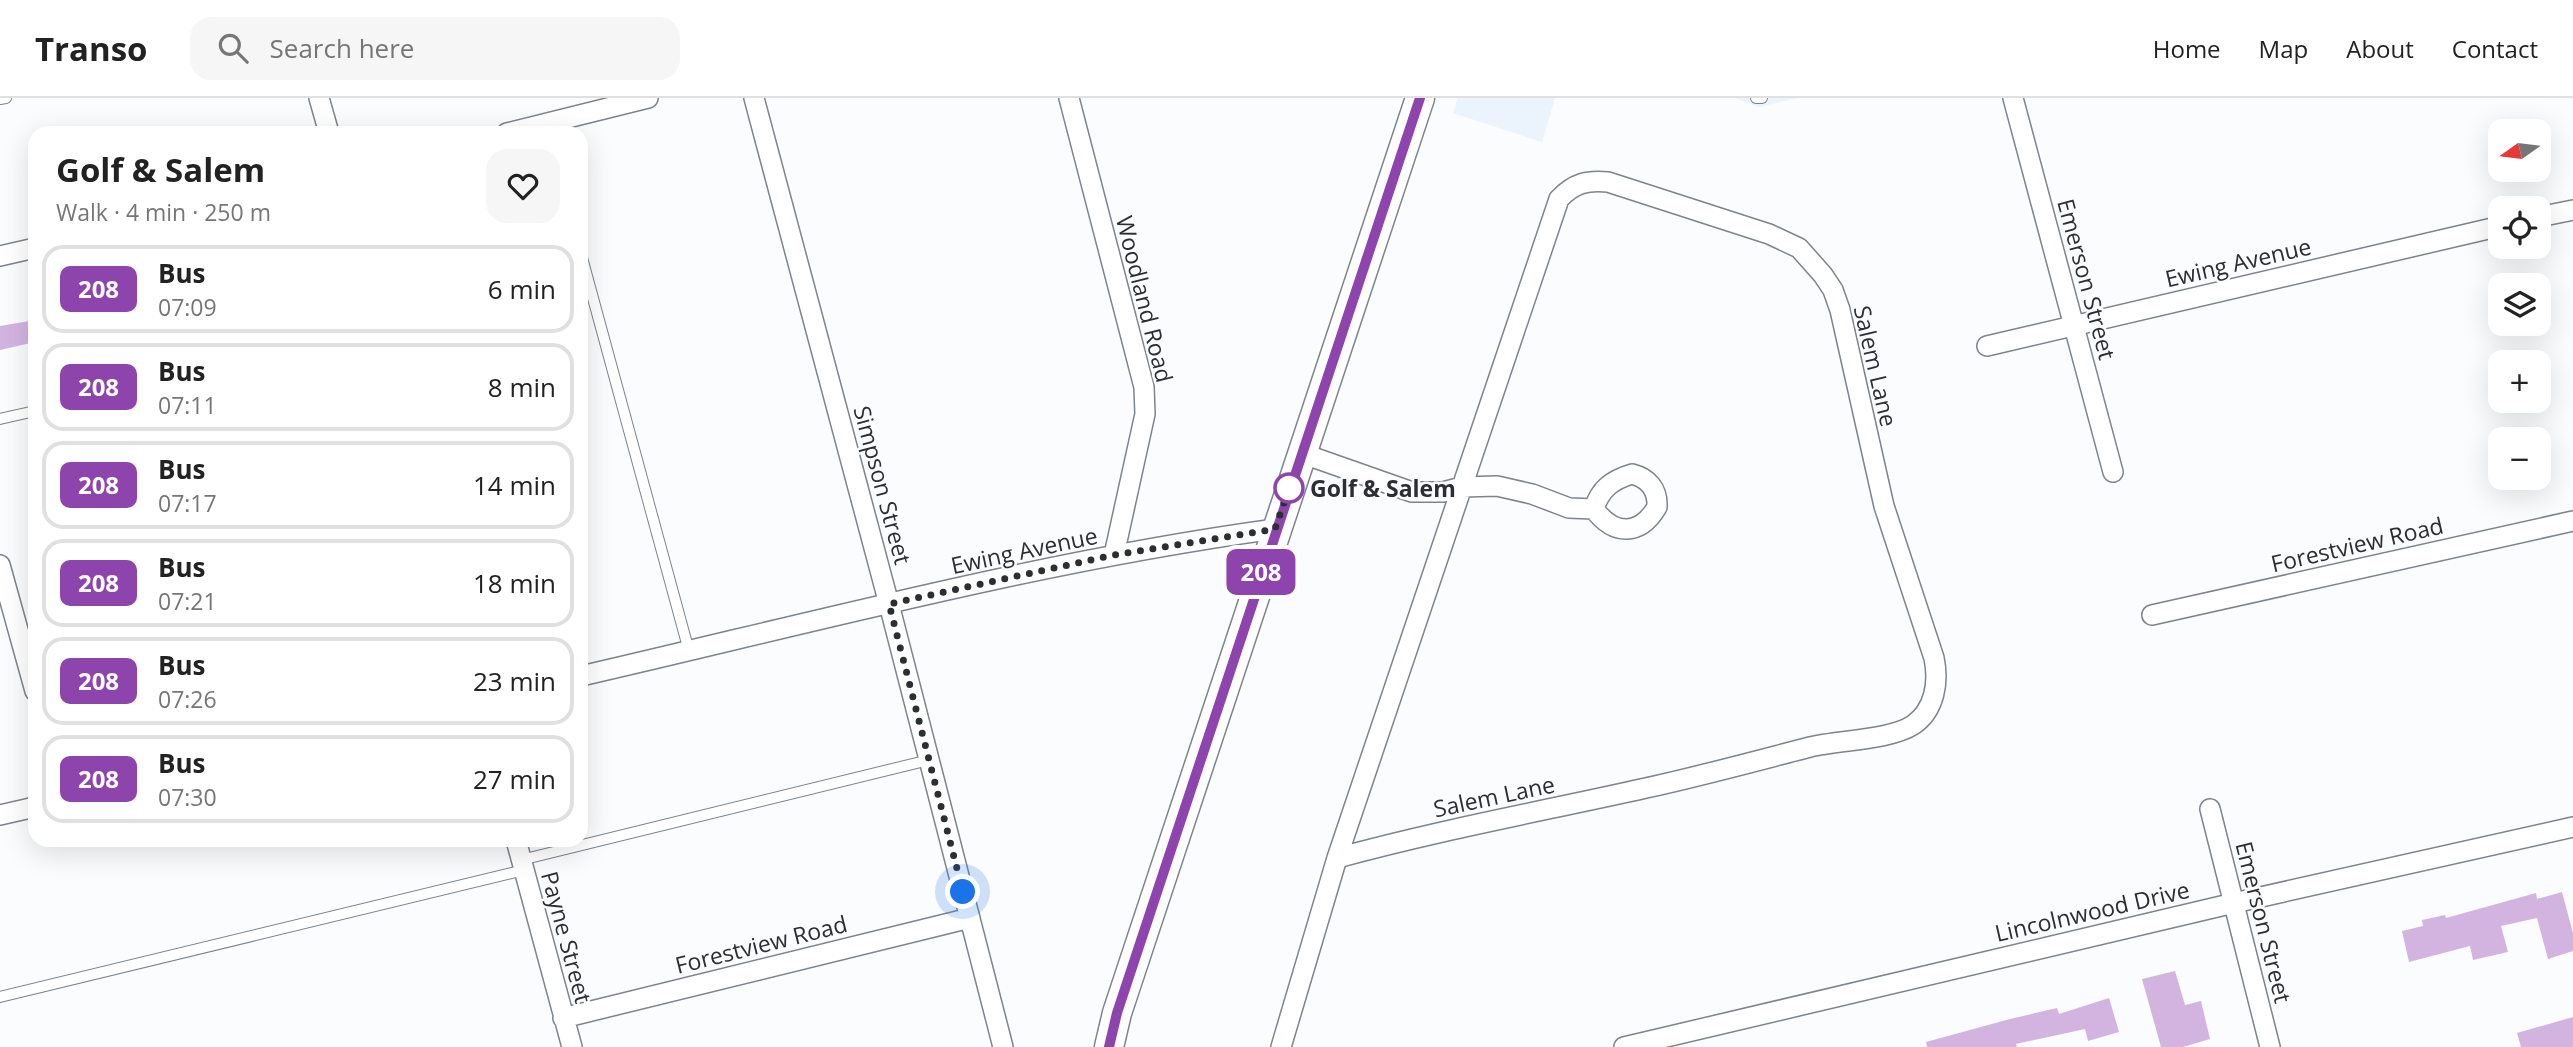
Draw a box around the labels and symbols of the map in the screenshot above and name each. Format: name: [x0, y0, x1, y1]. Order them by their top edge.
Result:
north arrow: [2488, 119, 2552, 182]
street label: Emerson Street: [2050, 195, 2124, 363]
street label: Woodland Road: [1109, 212, 1181, 386]
street label: Ewing Avenue: [2162, 230, 2314, 294]
street label: Salem Lane: [1847, 302, 1905, 430]
street label: Simpson Street: [846, 402, 920, 568]
place label: Golf & Salem: [1310, 472, 1456, 504]
marker: Golf & Salem: [1274, 473, 1304, 503]
street label: Forestview Road: [2268, 509, 2446, 579]
street label: Ewing Avenue: [948, 519, 1100, 581]
line badge: 208: [1221, 549, 1301, 595]
street label: Salem Lane: [1430, 768, 1558, 824]
street label: Emerson Street: [2228, 838, 2300, 1006]
street label: Payne Street: [534, 867, 600, 1007]
street label: Lincolnwood Drive: [1992, 873, 2192, 949]
your location: [945, 874, 980, 909]
street label: Forestview Road: [672, 907, 850, 981]

